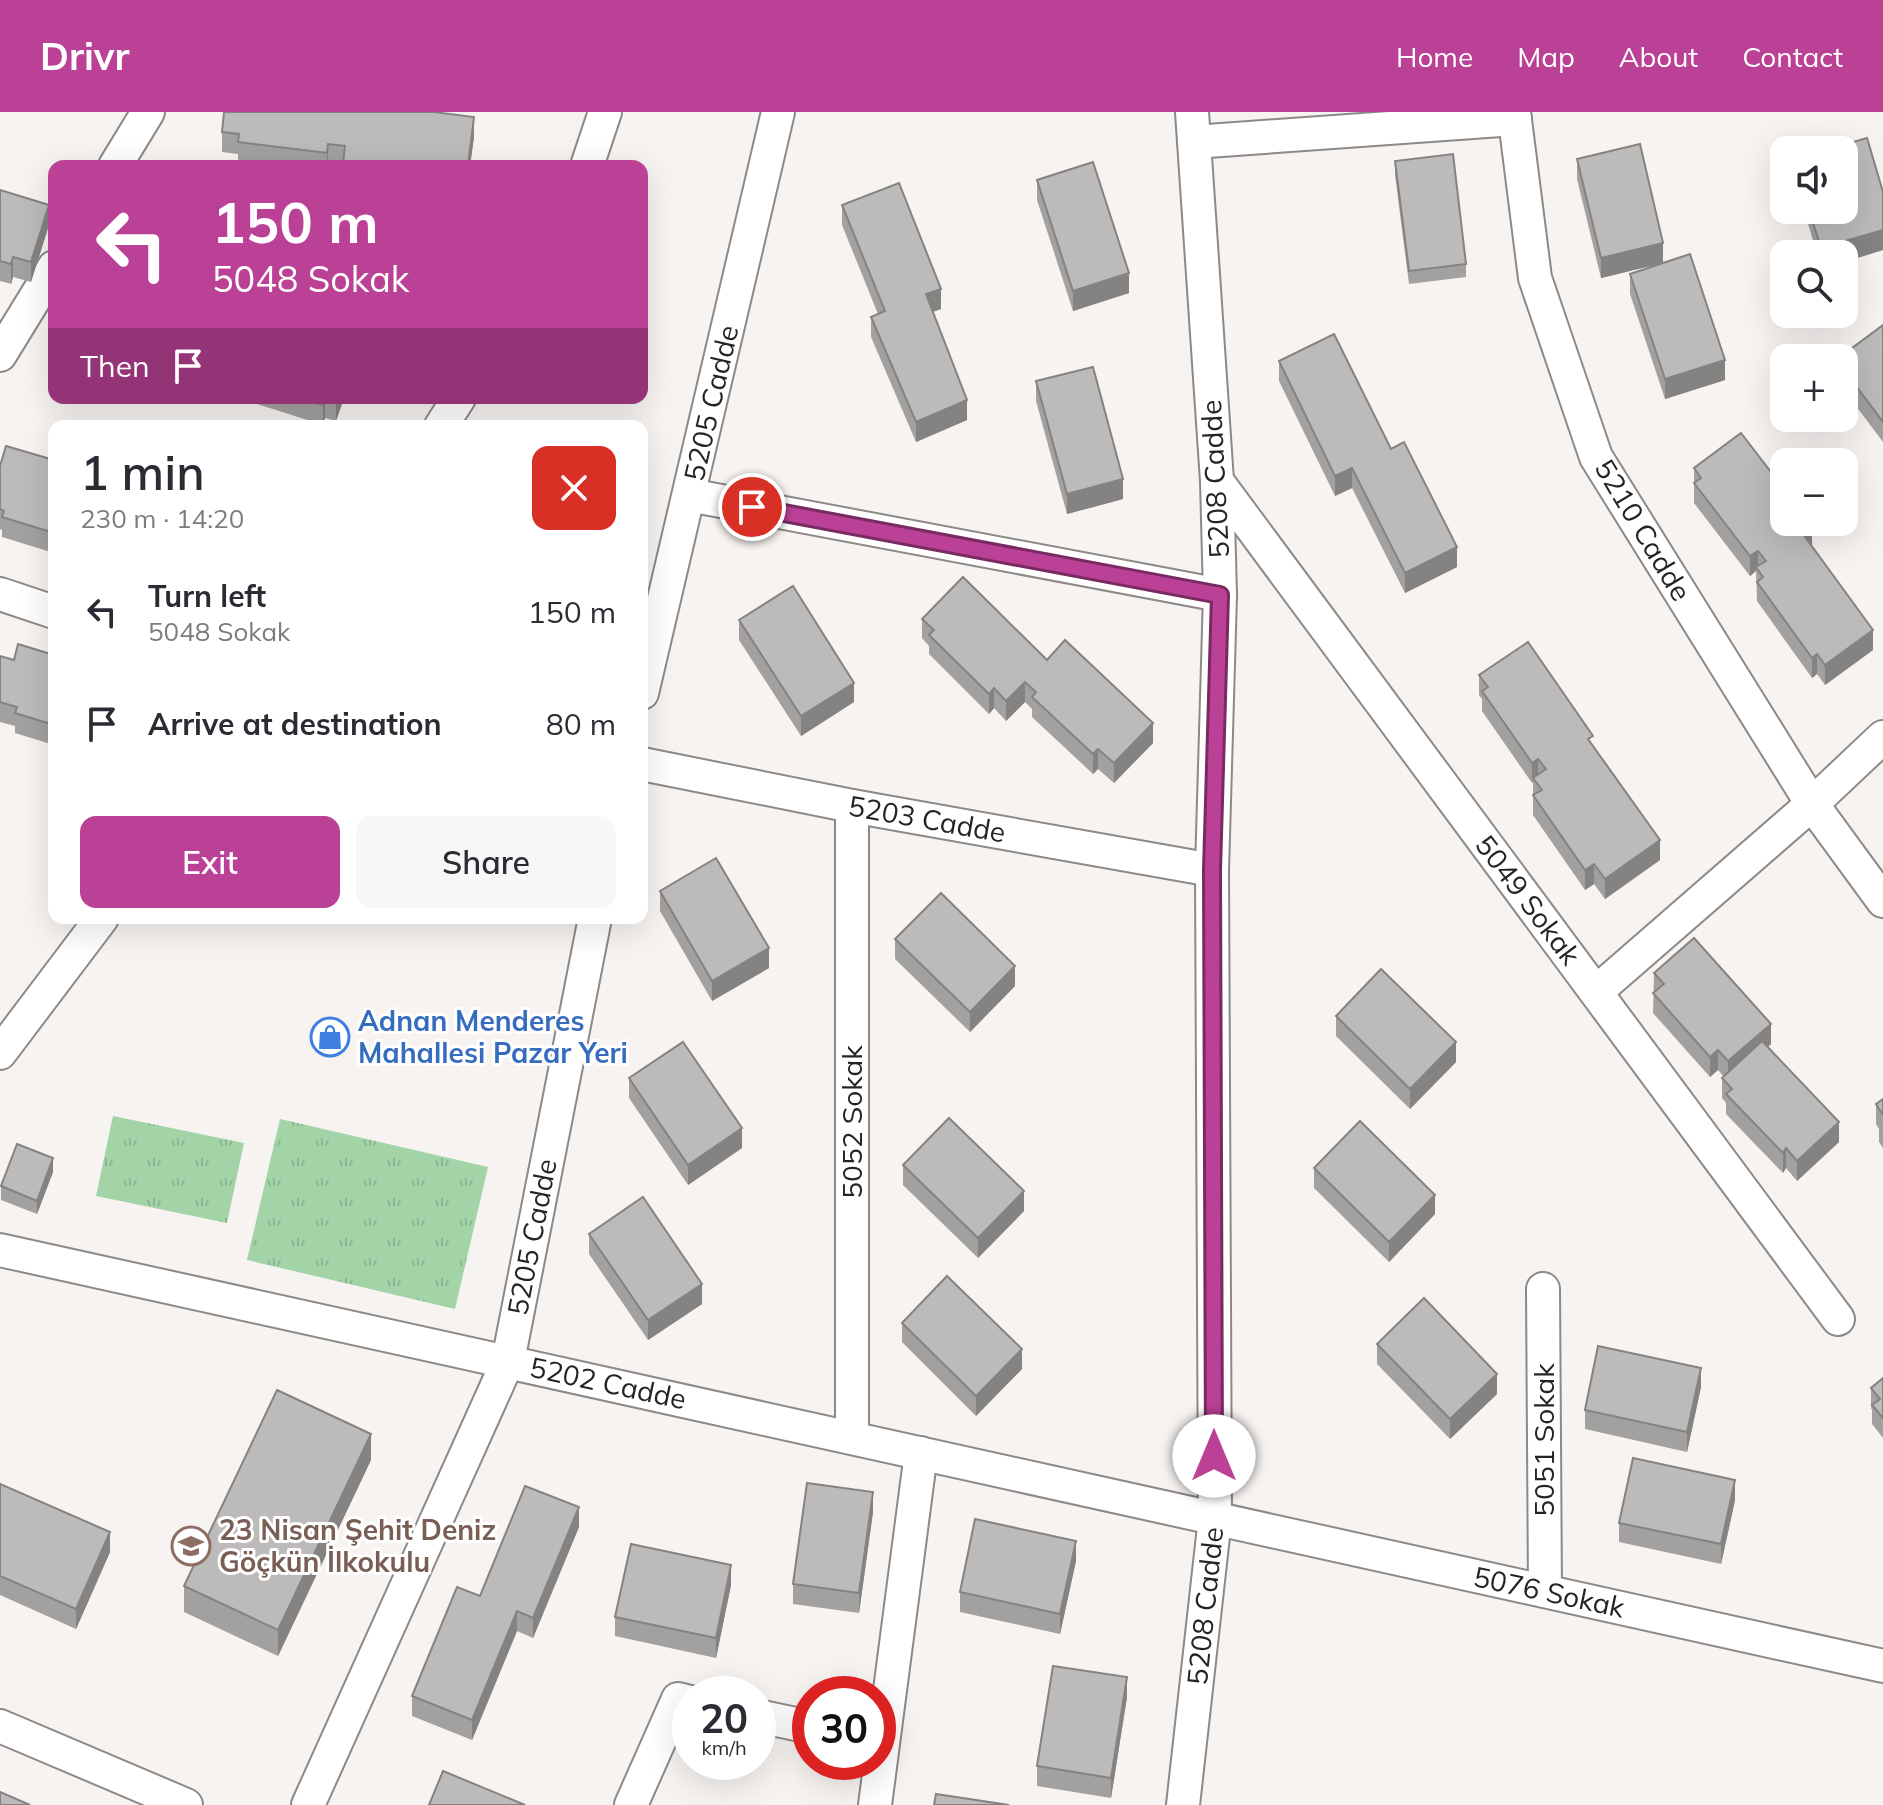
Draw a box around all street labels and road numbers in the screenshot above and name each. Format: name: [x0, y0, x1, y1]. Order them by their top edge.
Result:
street label: 5205 Cadde: [676, 322, 745, 484]
street label: 5208 Cadde: [1193, 399, 1236, 559]
street label: 5210 Cadde: [1588, 453, 1699, 607]
street label: 5203 Cadde: [846, 787, 1008, 850]
street label: 5049 Sokak: [1468, 828, 1589, 972]
street label: 5052 Sokak: [834, 1045, 869, 1199]
street label: 5205 Cadde: [499, 1156, 564, 1318]
street label: 5202 Cadde: [527, 1349, 689, 1416]
street label: 5051 Sokak: [1526, 1363, 1561, 1517]
street label: 5208 Cadde: [1179, 1525, 1230, 1687]
street label: 5076 Sokak: [1470, 1558, 1628, 1625]

